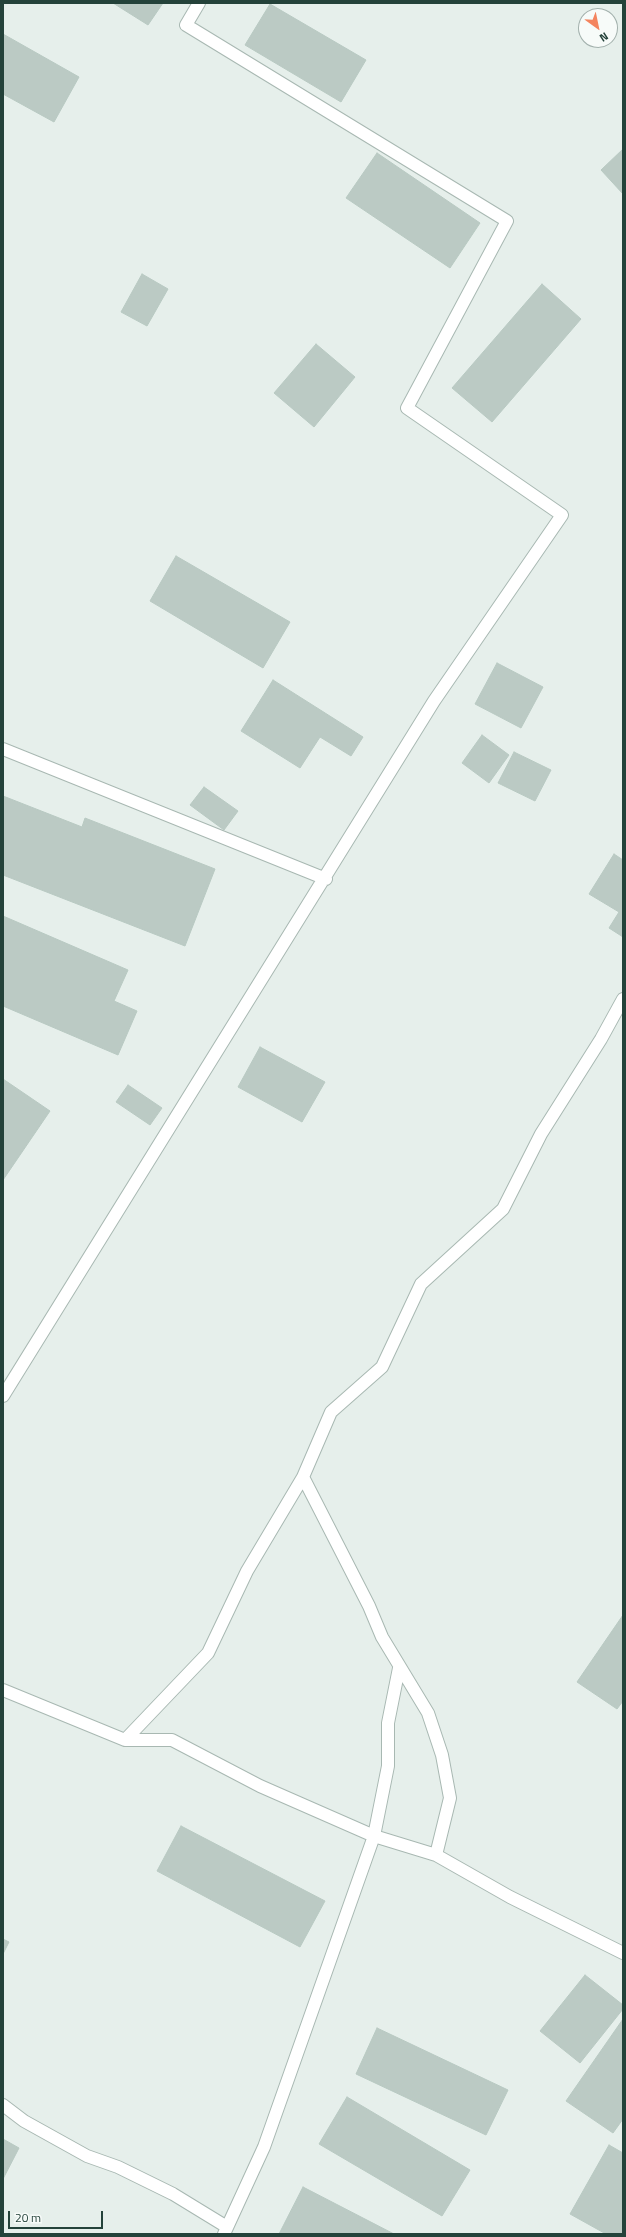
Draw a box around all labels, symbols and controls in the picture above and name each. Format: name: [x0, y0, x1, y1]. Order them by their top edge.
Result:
north arrow: [578, 8, 618, 48]
text: N: [596, 28, 612, 46]
scale bar: [10, 2203, 105, 2229]
text: 20 m: [15, 2208, 41, 2227]

